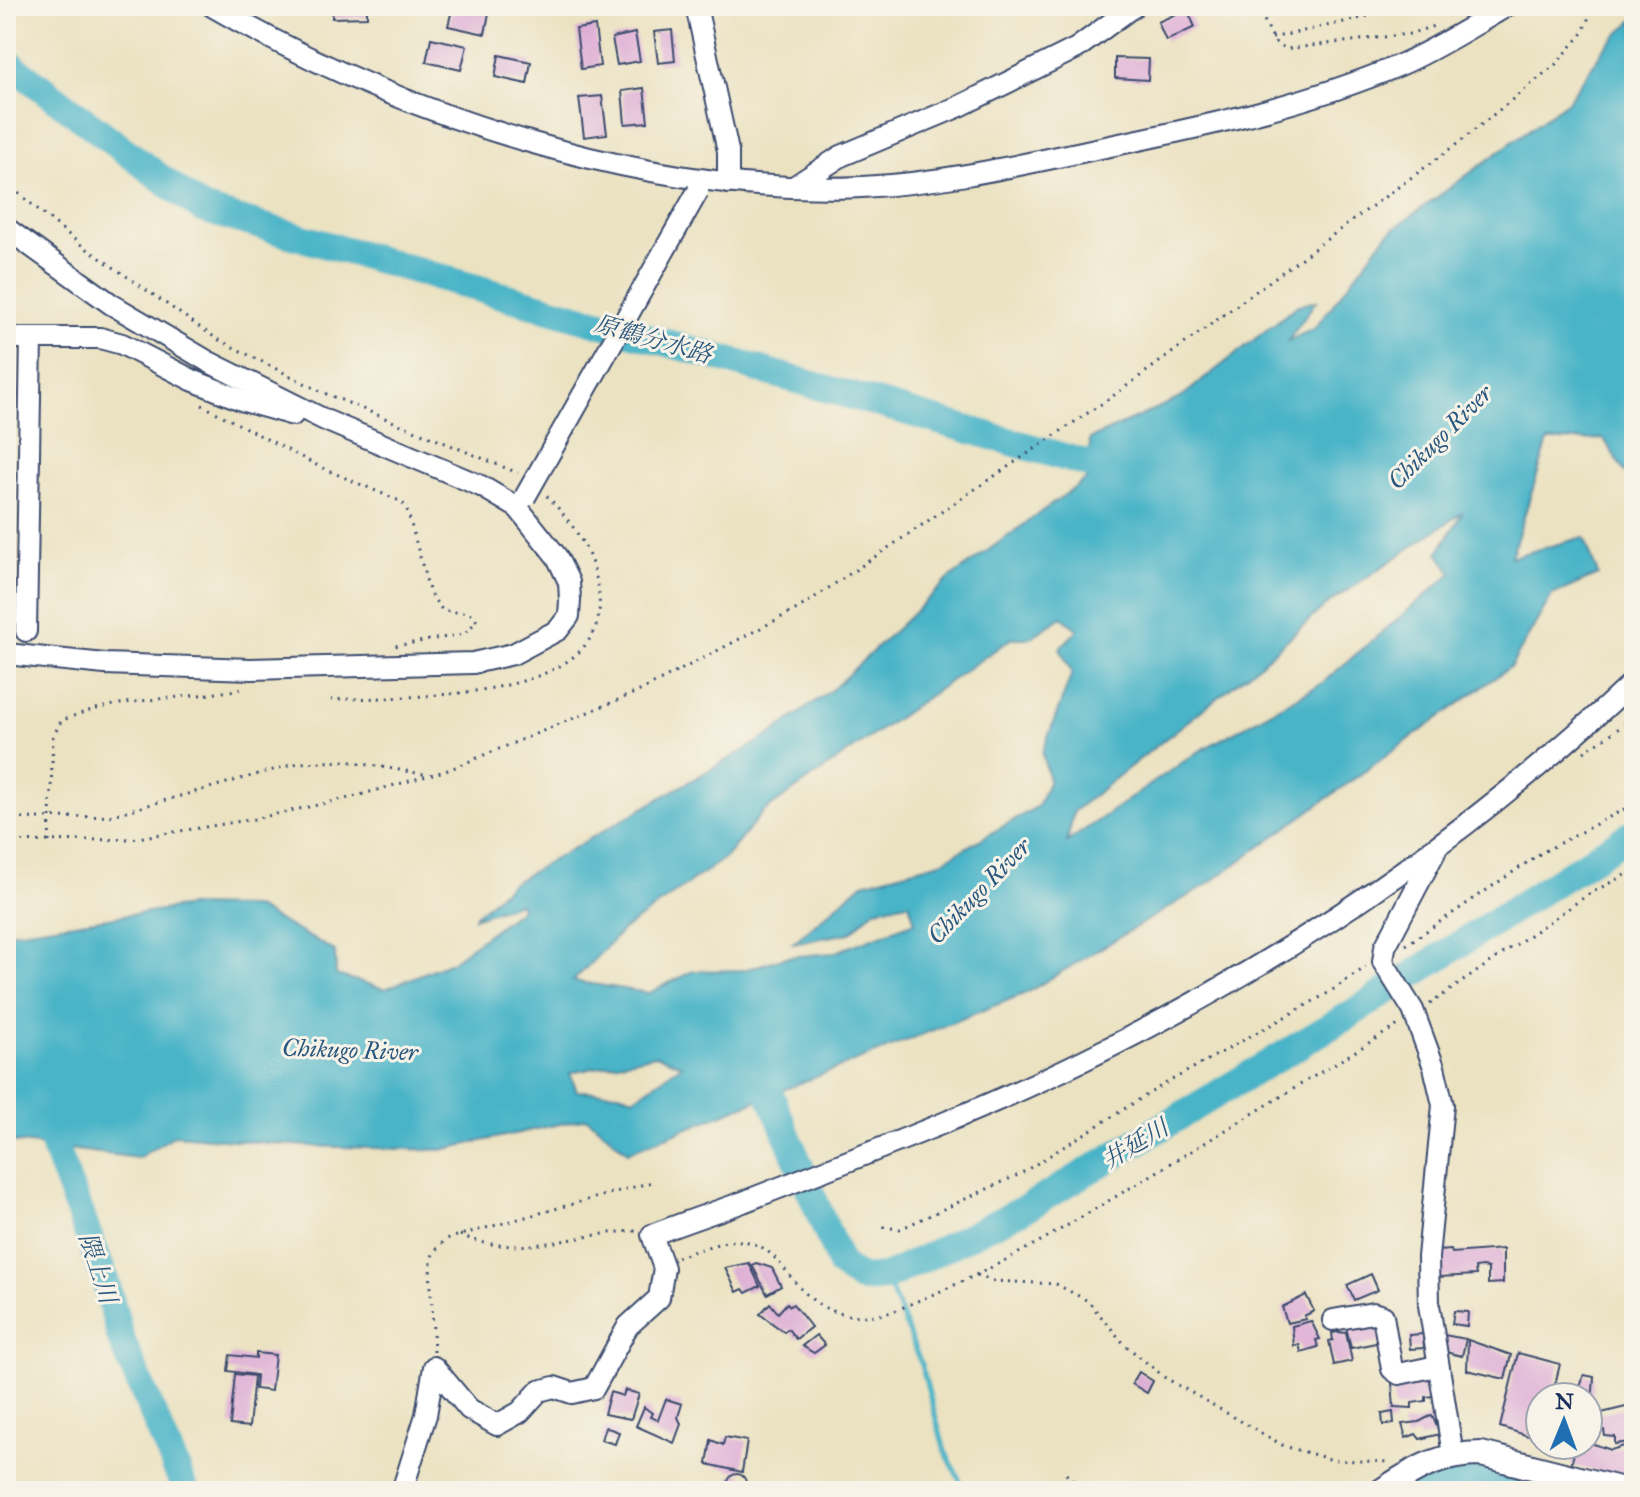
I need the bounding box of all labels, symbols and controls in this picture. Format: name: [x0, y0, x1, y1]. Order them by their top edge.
water label: 原鶴分水路: [591, 308, 717, 371]
water label: Chikugo River: [1381, 377, 1500, 496]
water label: Chikugo River: [921, 830, 1038, 950]
water label: Chikugo River: [282, 1033, 420, 1067]
water label: 井延川: [1096, 1111, 1176, 1175]
water label: 隈上川: [73, 1229, 124, 1310]
north arrow: [1524, 1381, 1604, 1461]
text: N: [1555, 1388, 1574, 1415]

